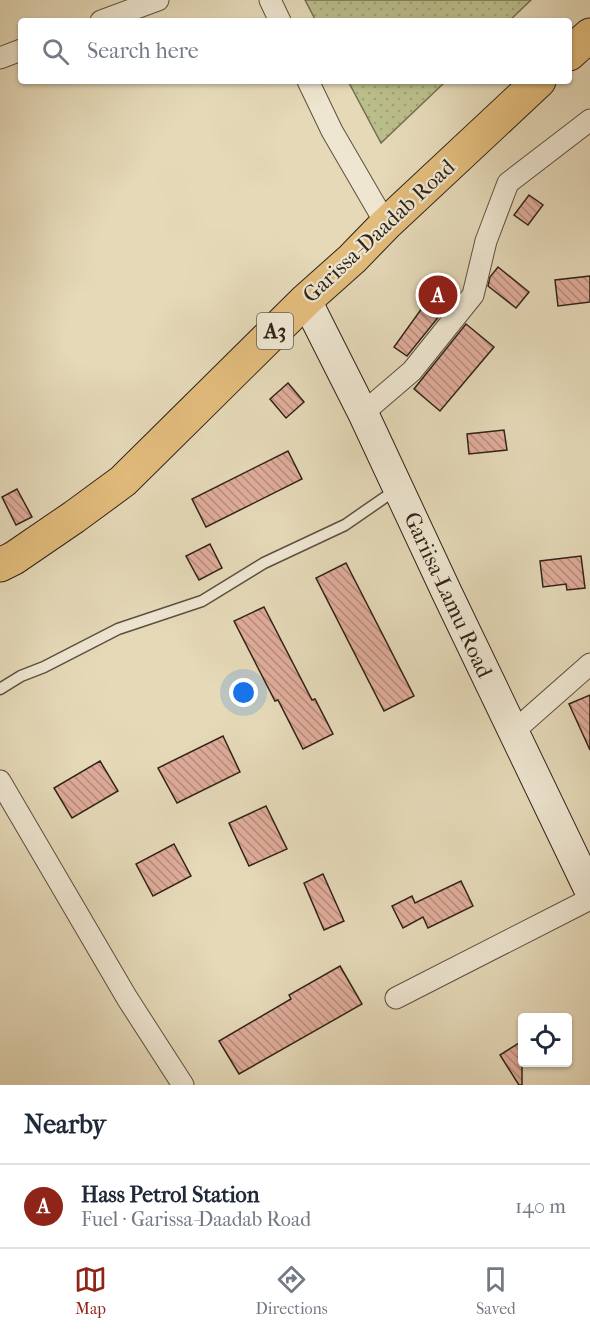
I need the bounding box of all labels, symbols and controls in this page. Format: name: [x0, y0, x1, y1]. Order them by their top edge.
search box: [18, 18, 572, 84]
icon: search: [39, 35, 72, 68]
text: Search here: [87, 38, 199, 64]
street label: Garissa-Daadab Road: [298, 153, 461, 308]
pin: A: [418, 272, 458, 318]
road number: A3: [257, 313, 293, 349]
street label: Gariisa-Lamu Road: [398, 508, 498, 683]
your location: [229, 678, 258, 707]
map controls: [518, 1013, 572, 1067]
button: locate: [518, 1013, 572, 1067]
text: Nearby: [24, 1109, 106, 1140]
text: Hass Petrol Station: [81, 1182, 259, 1208]
text: A: [37, 1195, 50, 1218]
text: 140 m: [515, 1195, 566, 1218]
text: Fuel · Garissa-Daadab Road: [81, 1208, 311, 1231]
tab: Map: [74, 1263, 107, 1318]
tab: Directions: [256, 1263, 328, 1318]
tab: Saved: [476, 1263, 516, 1318]

